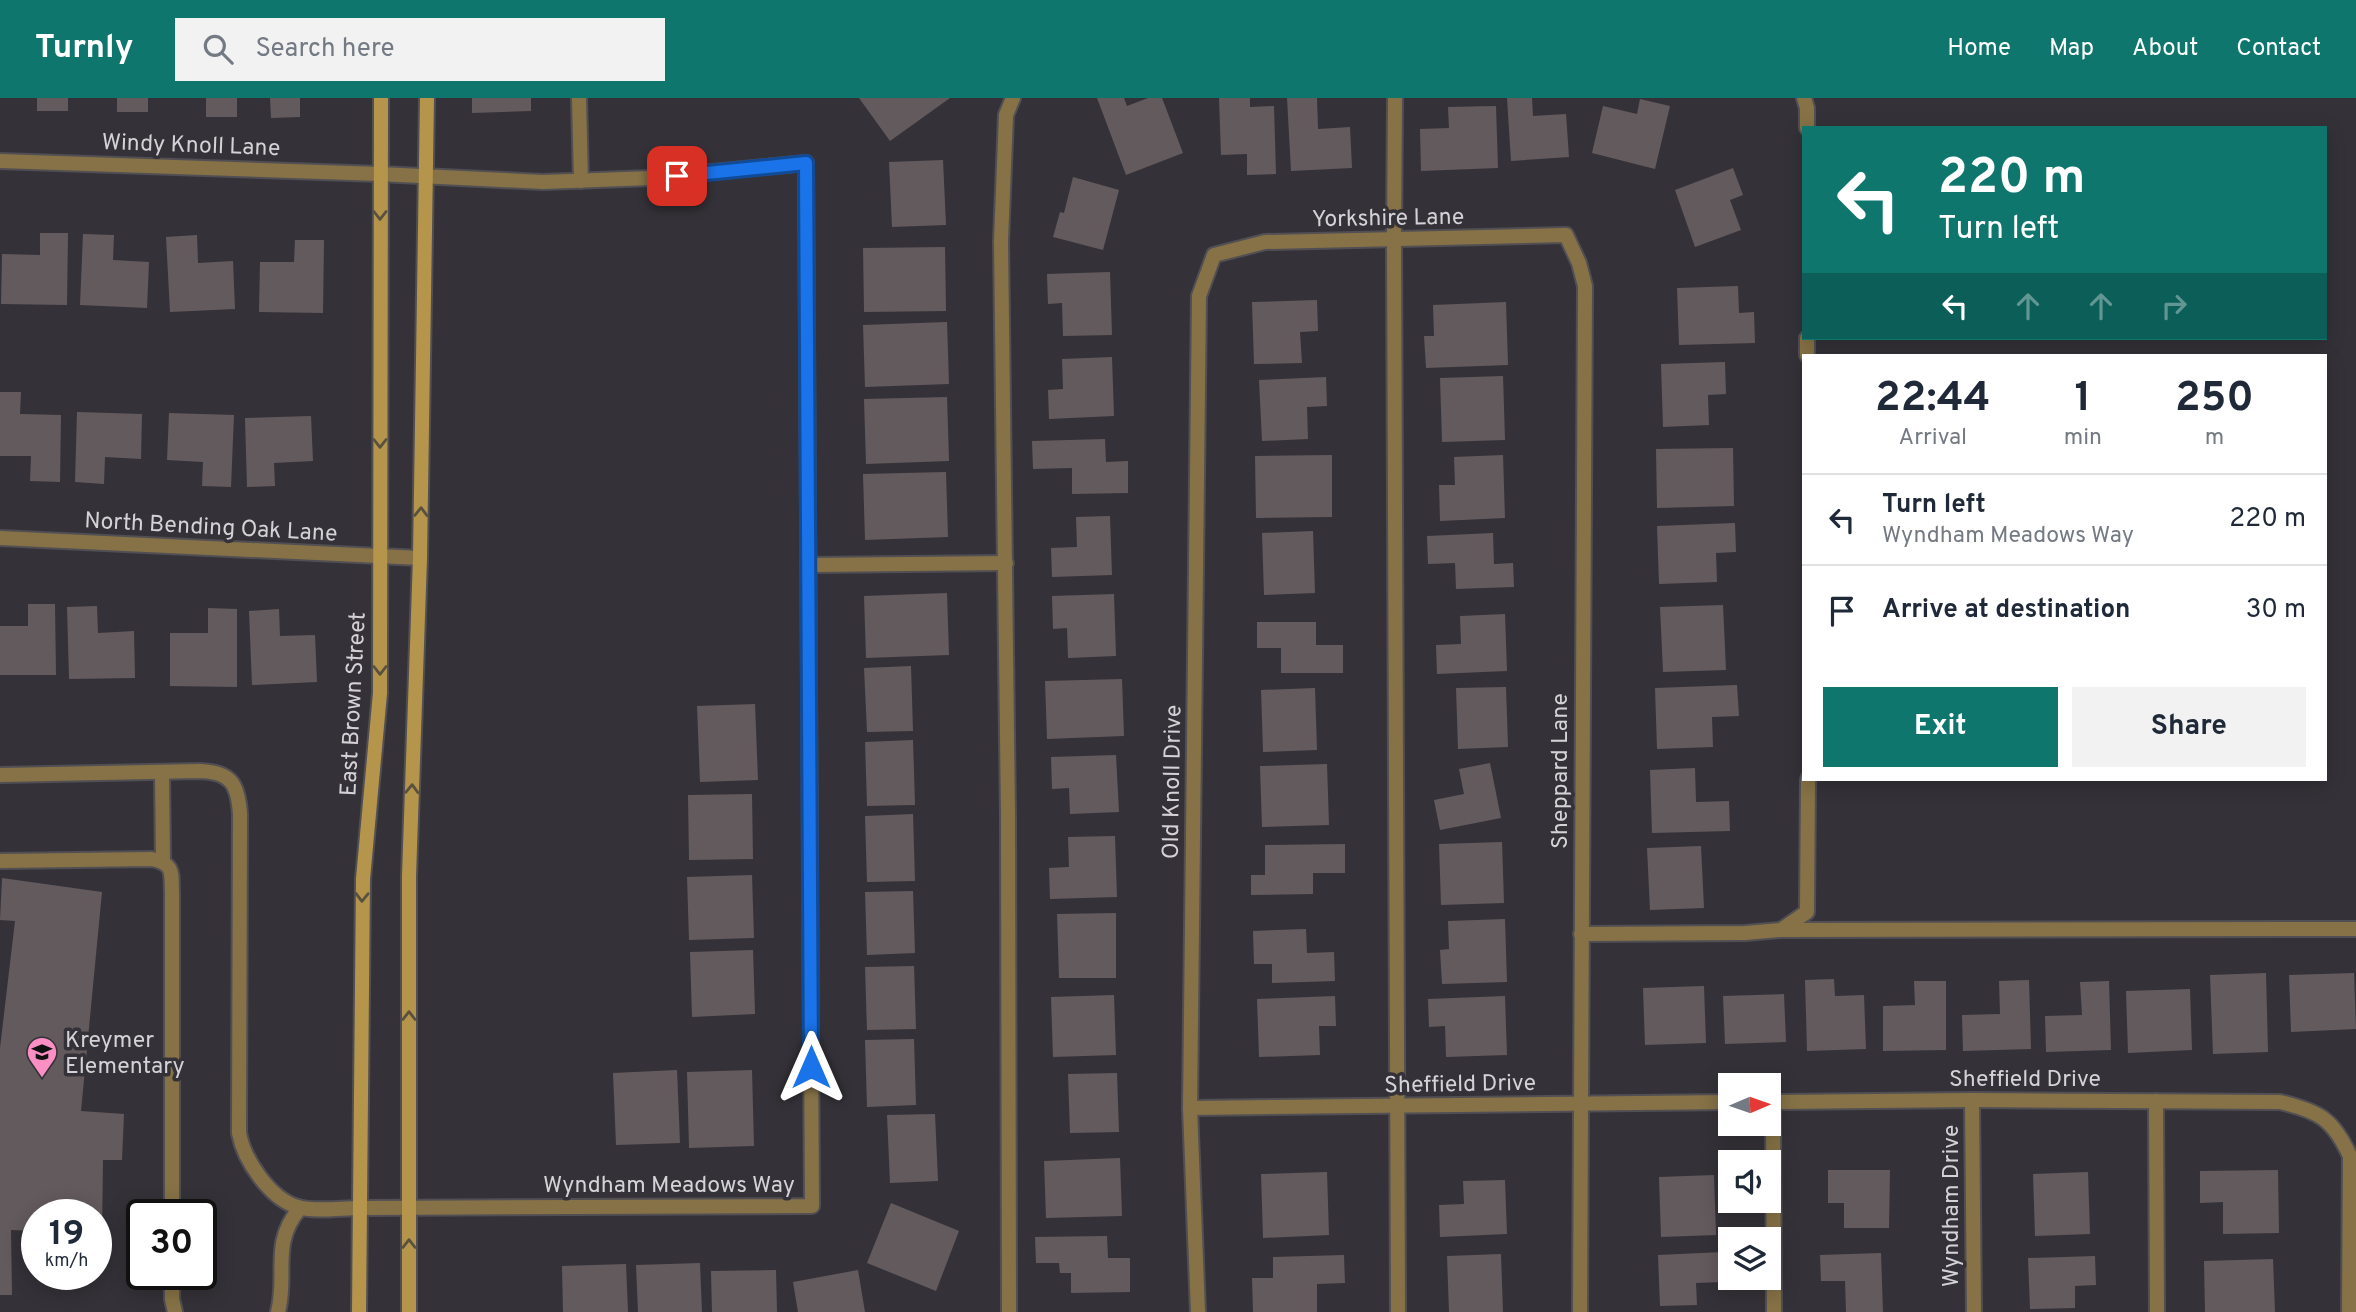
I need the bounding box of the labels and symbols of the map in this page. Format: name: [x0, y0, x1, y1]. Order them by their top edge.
street label: Windy Knoll Lane: [101, 129, 281, 164]
pin: [647, 146, 707, 206]
street label: Yorkshire Lane: [1312, 204, 1465, 235]
one-way arrow: [372, 210, 388, 221]
one-way arrow: [372, 438, 388, 448]
street label: North Bending Oak Lane: [84, 507, 338, 550]
one-way arrow: [413, 507, 429, 517]
street label: East Brown Street: [335, 611, 374, 797]
one-way arrow: [372, 665, 388, 676]
street label: Sheppard Lane: [1547, 693, 1576, 849]
street label: Old Knoll Drive: [1158, 705, 1189, 859]
one-way arrow: [405, 783, 420, 794]
one-way arrow: [355, 892, 370, 903]
one-way arrow: [401, 1011, 417, 1021]
place label: Kreymer Elementary: [65, 1027, 185, 1082]
position arrow: [774, 1030, 848, 1104]
school or university icon: Kreymer Elementary: [25, 1035, 59, 1079]
street label: Sheffield Drive: [1949, 1066, 2101, 1095]
street label: Sheffield Drive: [1384, 1070, 1536, 1101]
north arrow: [1718, 1073, 1782, 1136]
street label: Wyndham Drive: [1938, 1125, 1967, 1287]
street label: Wyndham Meadows Way: [543, 1172, 795, 1201]
speed limit sign: 30: [126, 1199, 217, 1290]
one-way arrow: [401, 1238, 417, 1249]

